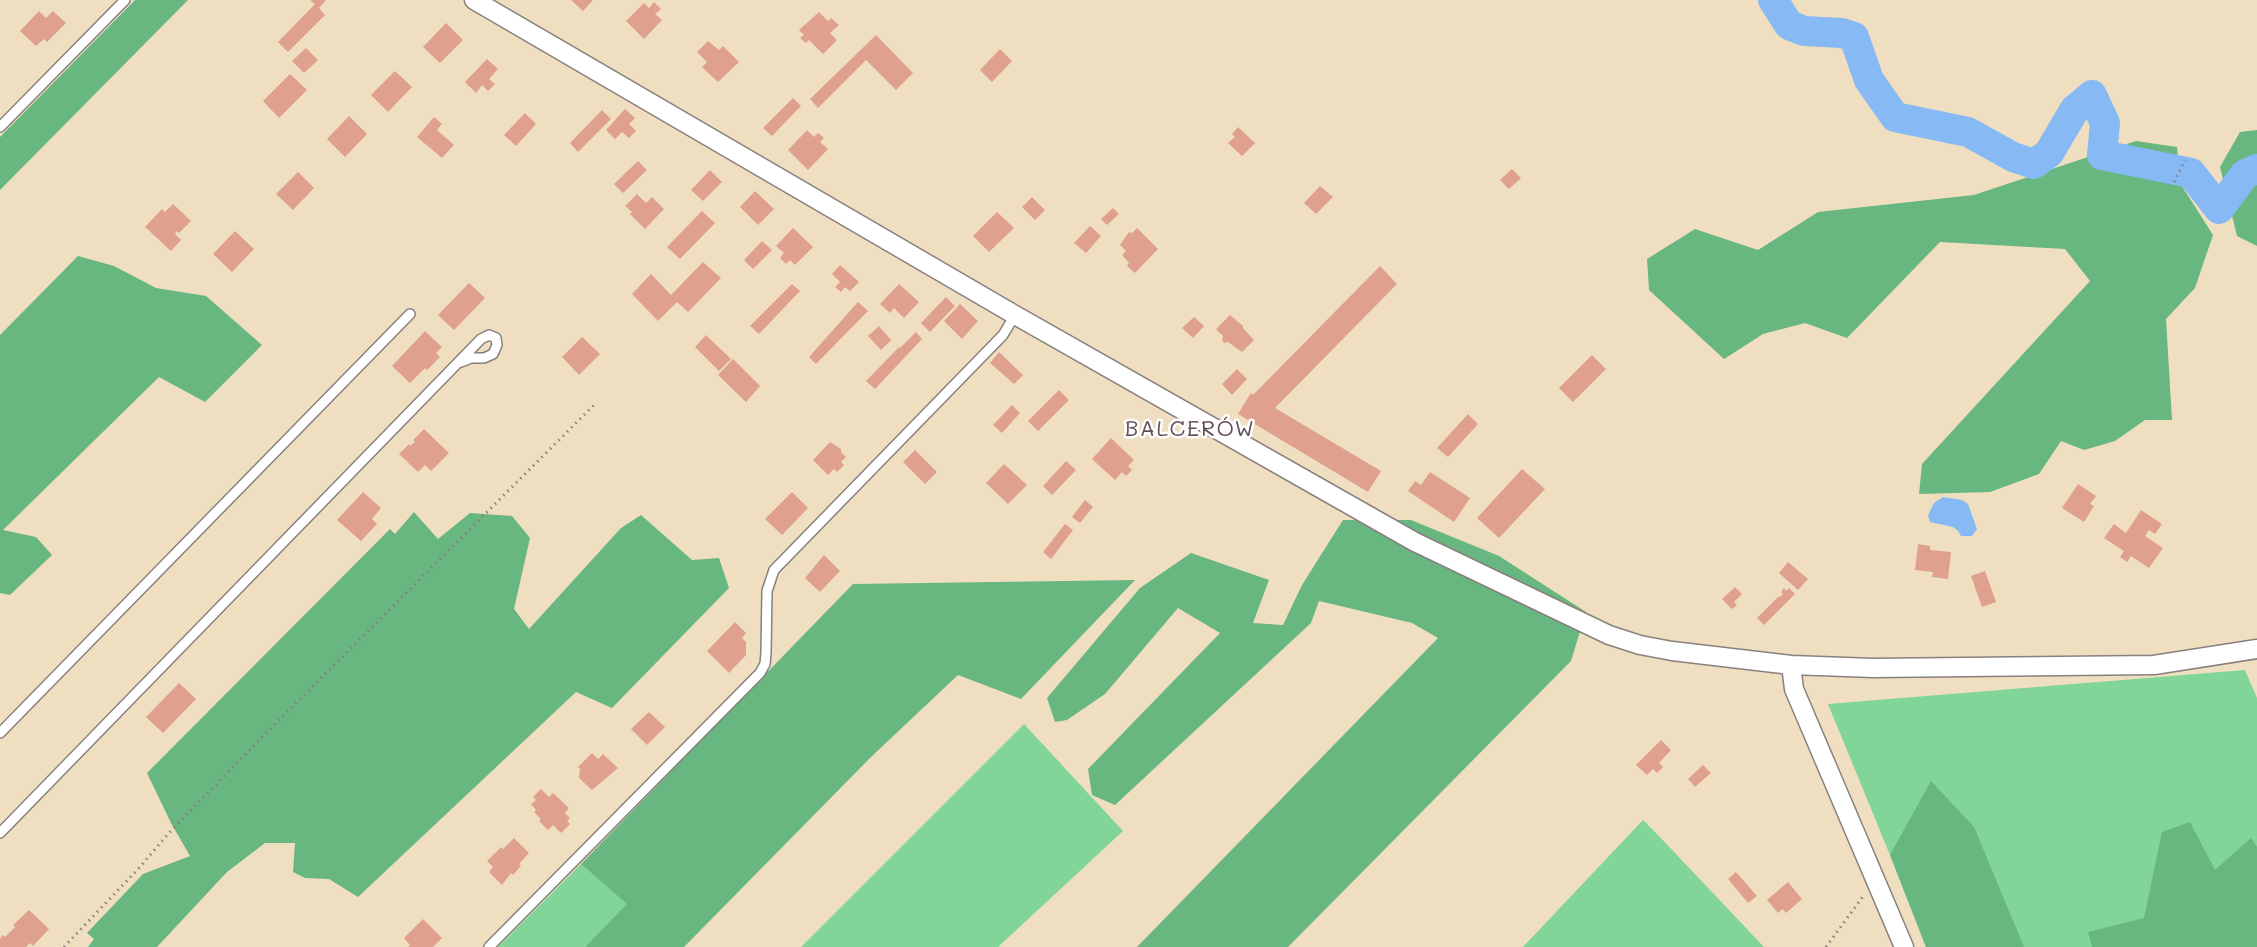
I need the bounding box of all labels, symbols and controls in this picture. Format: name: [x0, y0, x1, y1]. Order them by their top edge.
district label: BALCERÓW: [1125, 416, 1255, 442]

